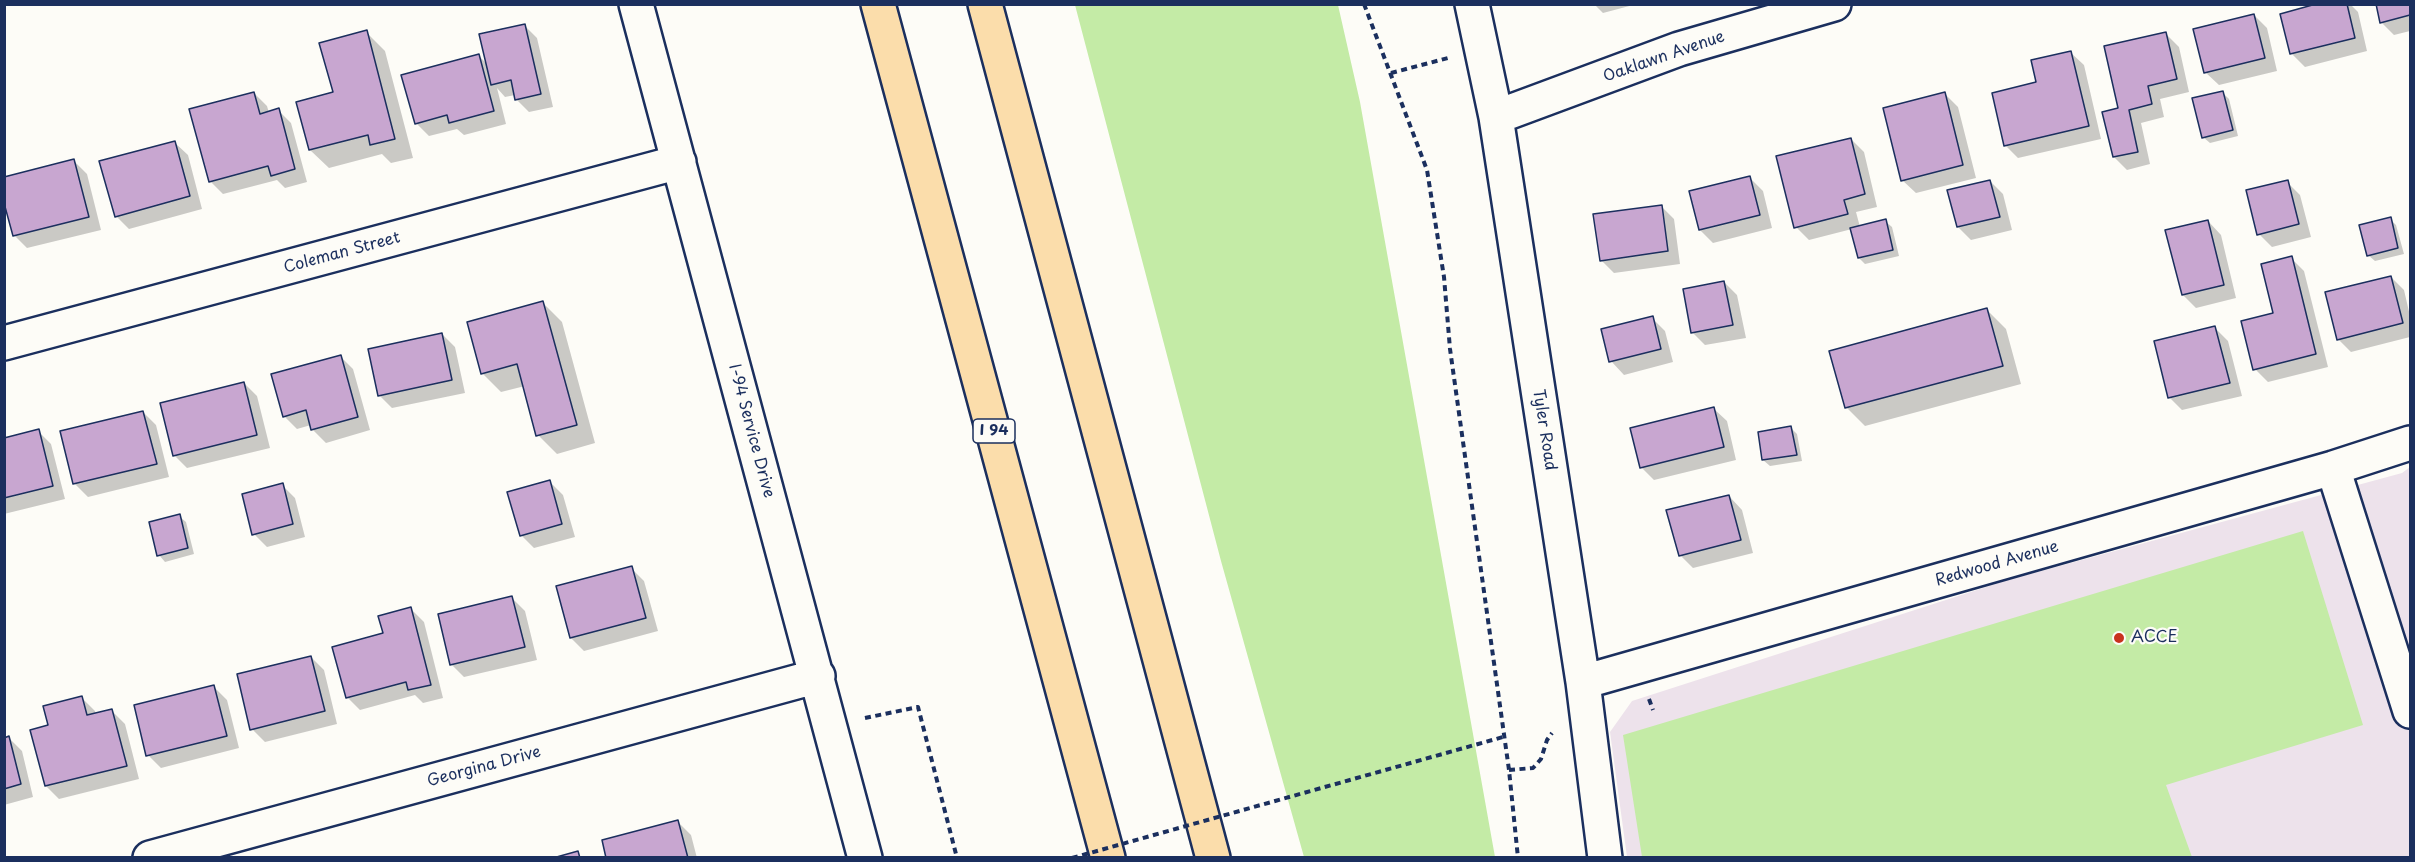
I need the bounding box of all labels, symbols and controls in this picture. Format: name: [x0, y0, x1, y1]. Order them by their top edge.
street label: Oaklawn Avenue: [1601, 27, 1727, 87]
street label: Coleman Street: [282, 228, 402, 278]
street label: I-94 Service Drive: [724, 362, 778, 500]
street label: Tyler Road: [1528, 388, 1560, 472]
road number: I 94: [973, 419, 1015, 443]
street label: Redwood Avenue: [1933, 537, 2061, 591]
place label: ACCE: [2131, 628, 2178, 648]
marker: ACCE: [2112, 631, 2126, 645]
street label: Georgina Drive: [425, 743, 543, 791]

